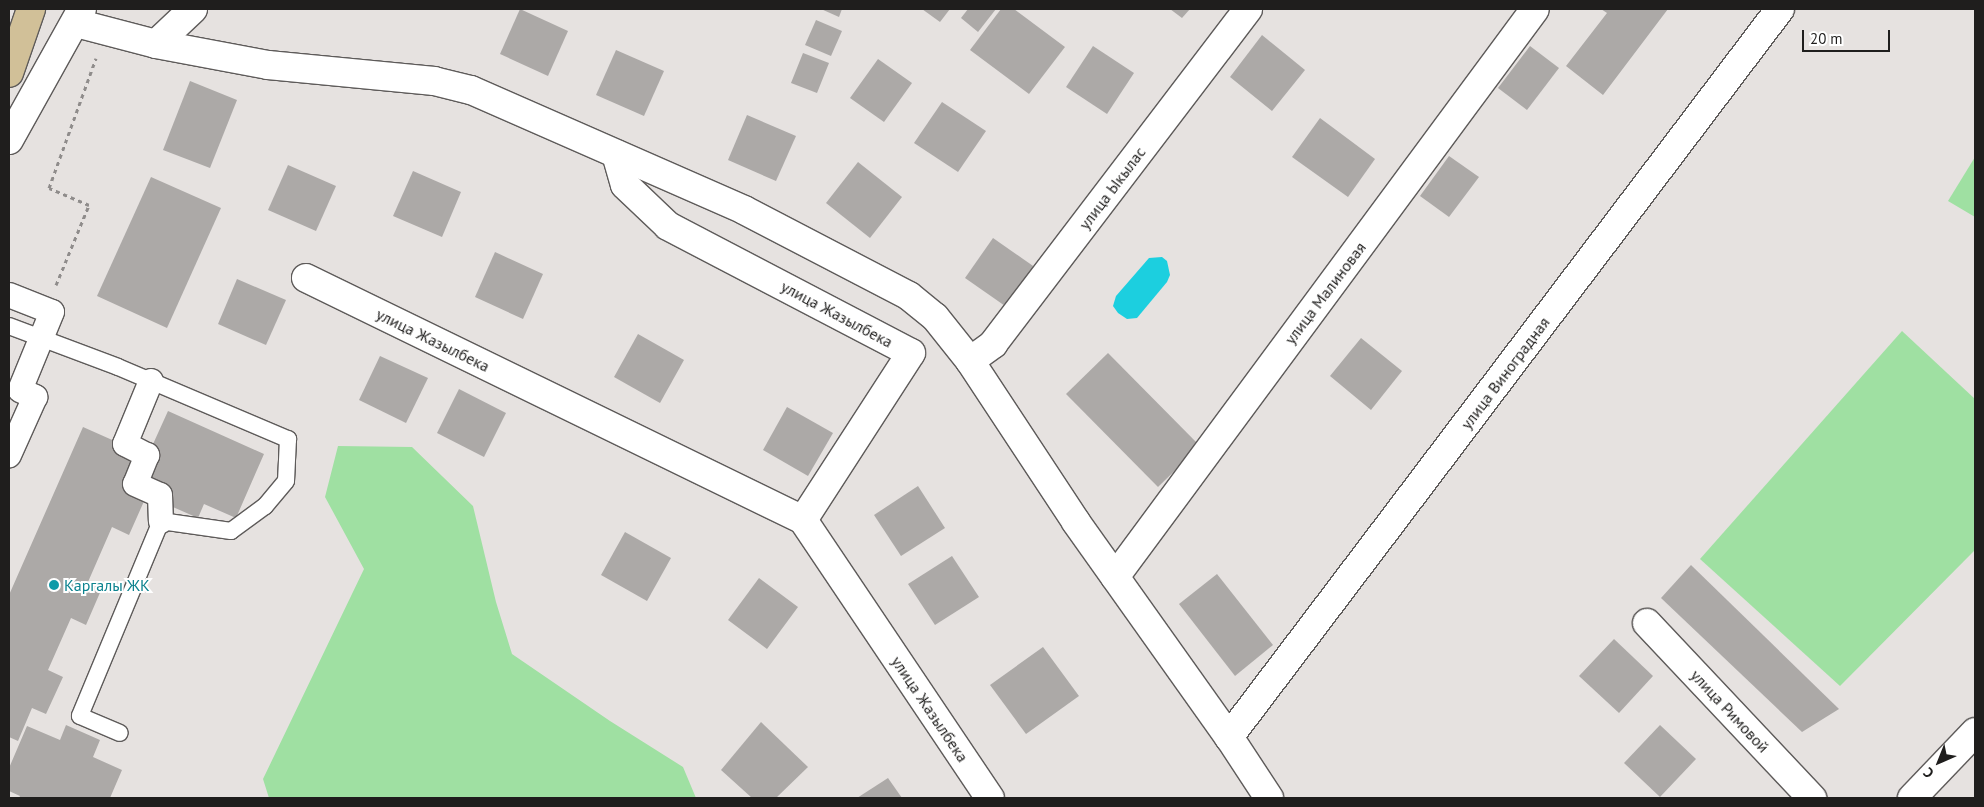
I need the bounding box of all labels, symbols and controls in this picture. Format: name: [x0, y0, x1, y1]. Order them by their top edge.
scale bar: [1804, 20, 1892, 52]
text: 20 m: [1810, 29, 1843, 48]
street label: улица Ыкылас: [1075, 143, 1149, 233]
street label: улица Малиновая: [1280, 238, 1370, 348]
street label: улица Жазылбека: [778, 276, 896, 352]
street label: улица Жазылбека: [373, 304, 493, 376]
street label: улица Виноградная: [1457, 313, 1553, 433]
place label: Каргалы ЖК: [64, 575, 150, 595]
marker: Каргалы ЖК: [48, 579, 60, 591]
street label: улица Жазылбека: [887, 652, 973, 766]
street label: улица Римовой: [1687, 666, 1773, 756]
north arrow: [1914, 737, 1964, 787]
text: С: [1920, 764, 1938, 782]

